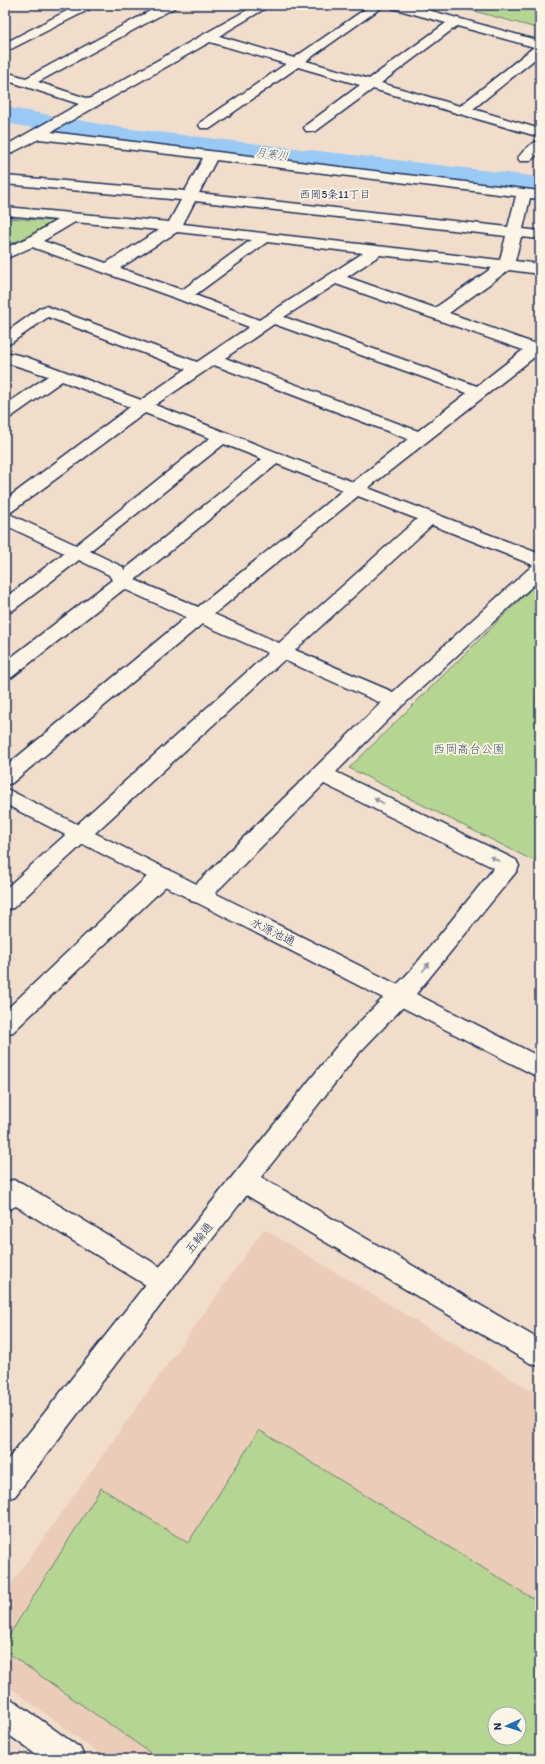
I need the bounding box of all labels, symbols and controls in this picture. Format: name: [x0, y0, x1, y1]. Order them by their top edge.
water label: 月寒川: [255, 146, 289, 162]
district label: 西岡5条11丁目: [300, 188, 370, 201]
park label: 西岡高台公園: [433, 742, 505, 756]
one-way arrow: [373, 798, 385, 804]
one-way arrow: [490, 856, 501, 863]
street label: 水源池通: [248, 915, 298, 949]
one-way arrow: [421, 962, 430, 973]
street label: 五輪通: [182, 1220, 216, 1256]
north arrow: [487, 1706, 527, 1746]
text: N: [491, 1722, 504, 1731]

